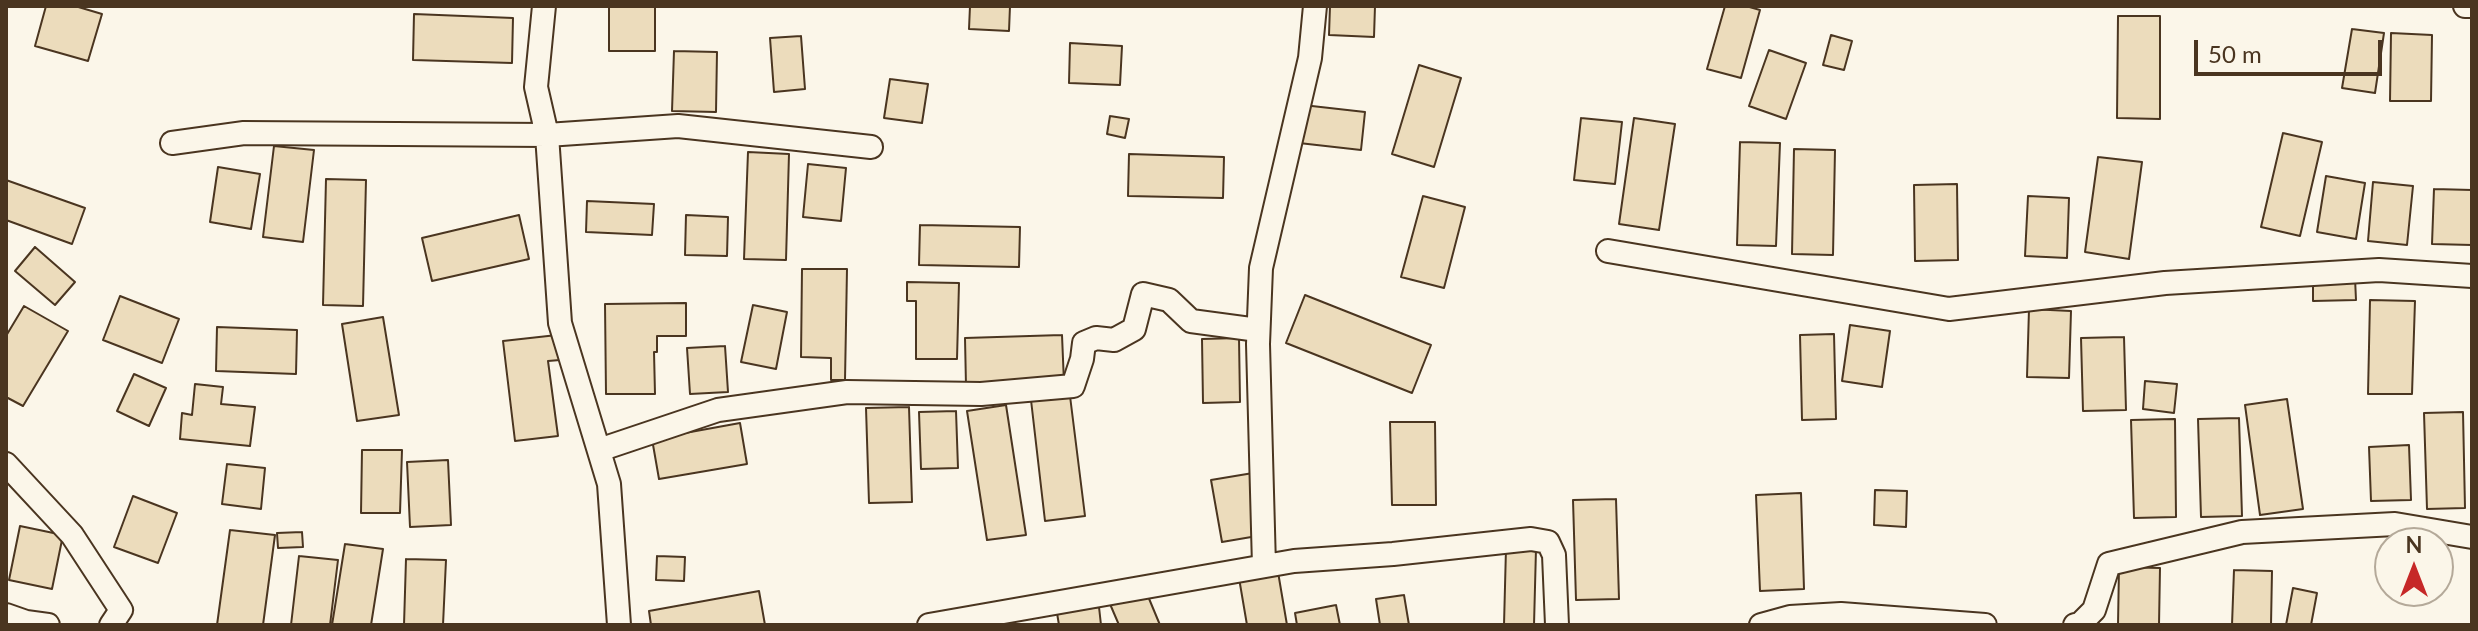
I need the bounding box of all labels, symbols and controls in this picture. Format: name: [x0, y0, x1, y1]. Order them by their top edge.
scale bar: [2198, 24, 2386, 74]
text: 50 m: [2208, 39, 2262, 68]
north arrow: [2374, 527, 2454, 607]
text: N: [2406, 531, 2422, 558]

